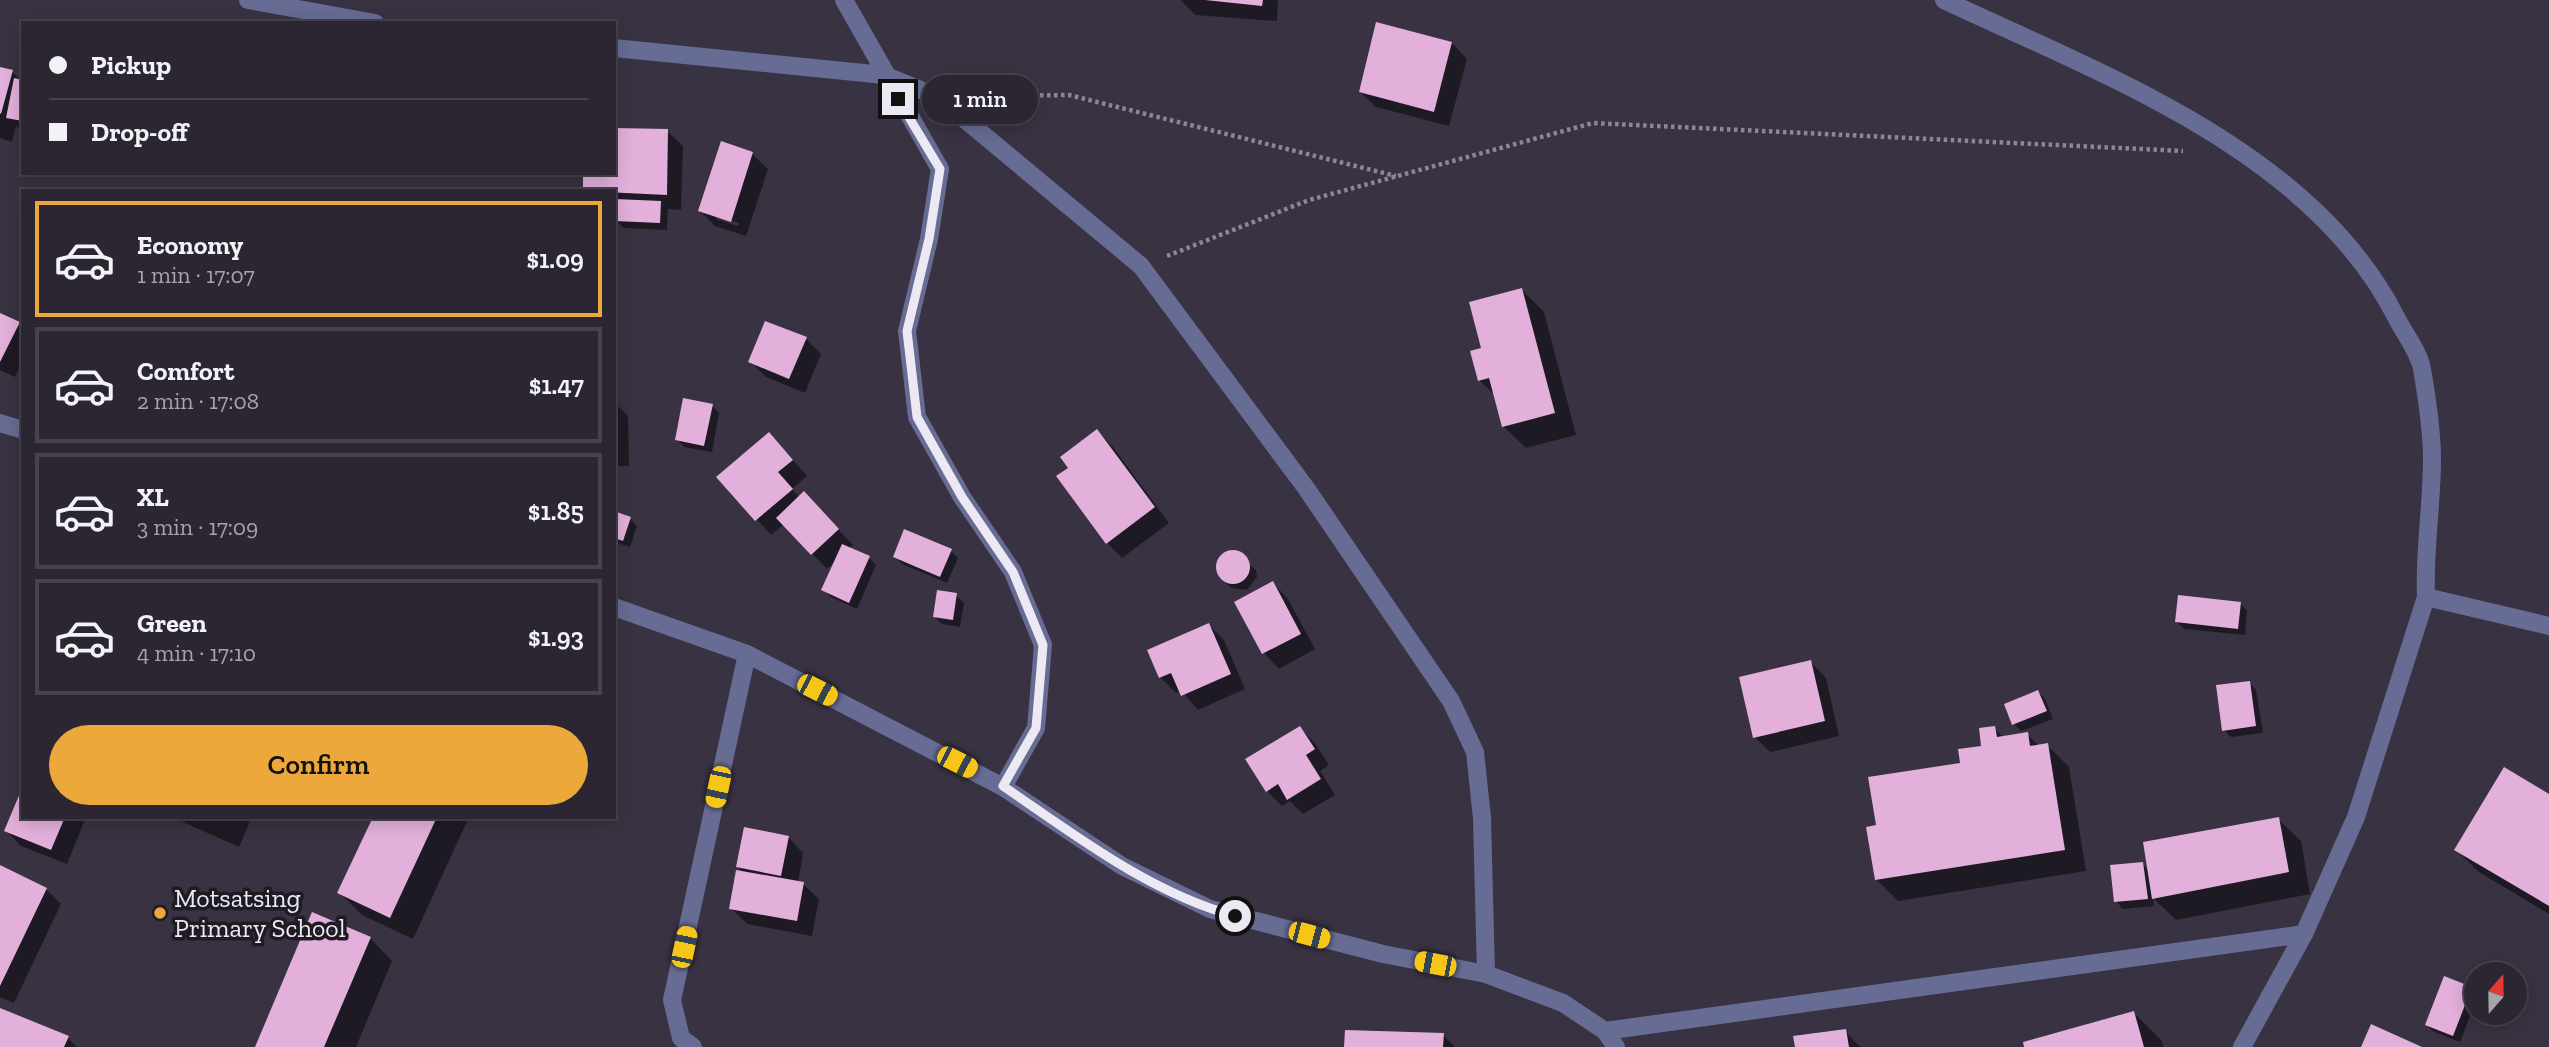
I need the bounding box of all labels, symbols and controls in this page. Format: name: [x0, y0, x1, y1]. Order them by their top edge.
text: Pickup: [91, 49, 171, 81]
callout: 1 min: [922, 74, 1038, 124]
route end: [882, 83, 914, 115]
text: 1 min: [953, 85, 1007, 113]
text: Drop-off: [91, 116, 188, 148]
icon: car: [53, 228, 116, 291]
text: Economy: [137, 229, 243, 261]
text: $1.09: [526, 243, 584, 275]
text: 1 min · 17:07: [137, 261, 255, 289]
icon: car: [53, 354, 116, 417]
text: Comfort: [137, 355, 234, 387]
text: $1.47: [529, 369, 584, 401]
text: 2 min · 17:08: [137, 387, 259, 415]
icon: car: [53, 480, 116, 543]
text: XL: [137, 481, 169, 513]
text: $1.85: [528, 495, 584, 527]
text: 3 min · 17:09: [137, 513, 258, 541]
icon: car: [53, 606, 116, 669]
text: Green: [137, 607, 207, 639]
text: $1.93: [528, 621, 584, 653]
text: 4 min · 17:10: [137, 639, 256, 667]
car: [794, 671, 841, 709]
button: Confirm: [49, 725, 588, 805]
car: [934, 743, 981, 781]
car: [704, 764, 733, 810]
place label: Motsatsing Primary School: [174, 882, 346, 944]
route start: [1219, 900, 1251, 932]
marker: Motsatsing Primary School: [152, 905, 168, 921]
car: [1286, 919, 1333, 951]
car: [670, 924, 699, 970]
car: [1413, 950, 1458, 978]
north arrow: [2464, 962, 2527, 1026]
map controls: [2464, 962, 2527, 1025]

